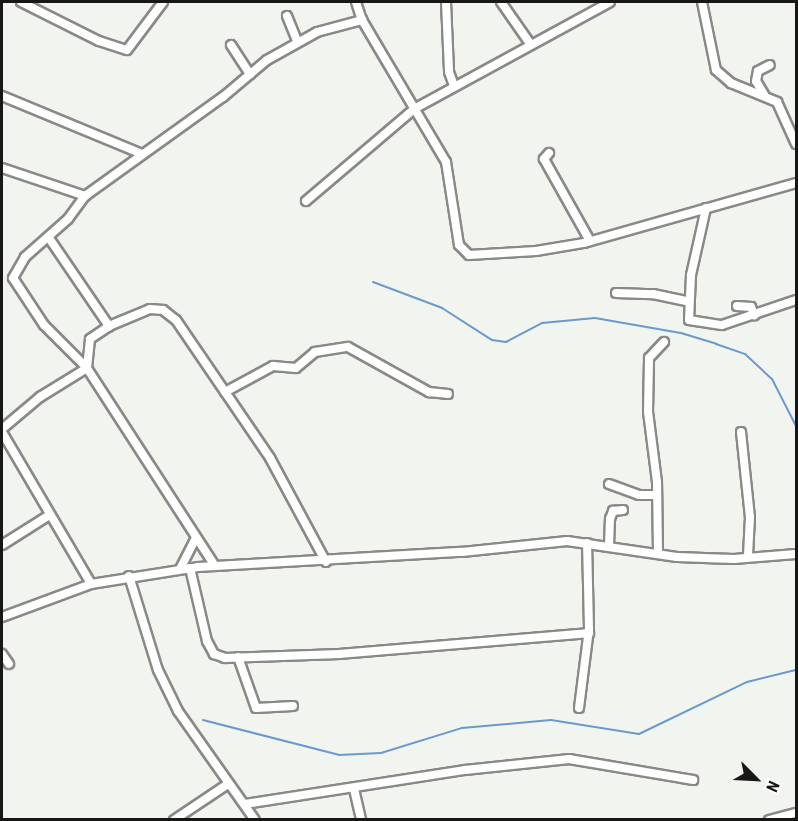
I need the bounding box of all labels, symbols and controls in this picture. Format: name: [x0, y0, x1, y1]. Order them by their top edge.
north arrow: [726, 749, 786, 809]
text: N: [762, 778, 784, 795]

